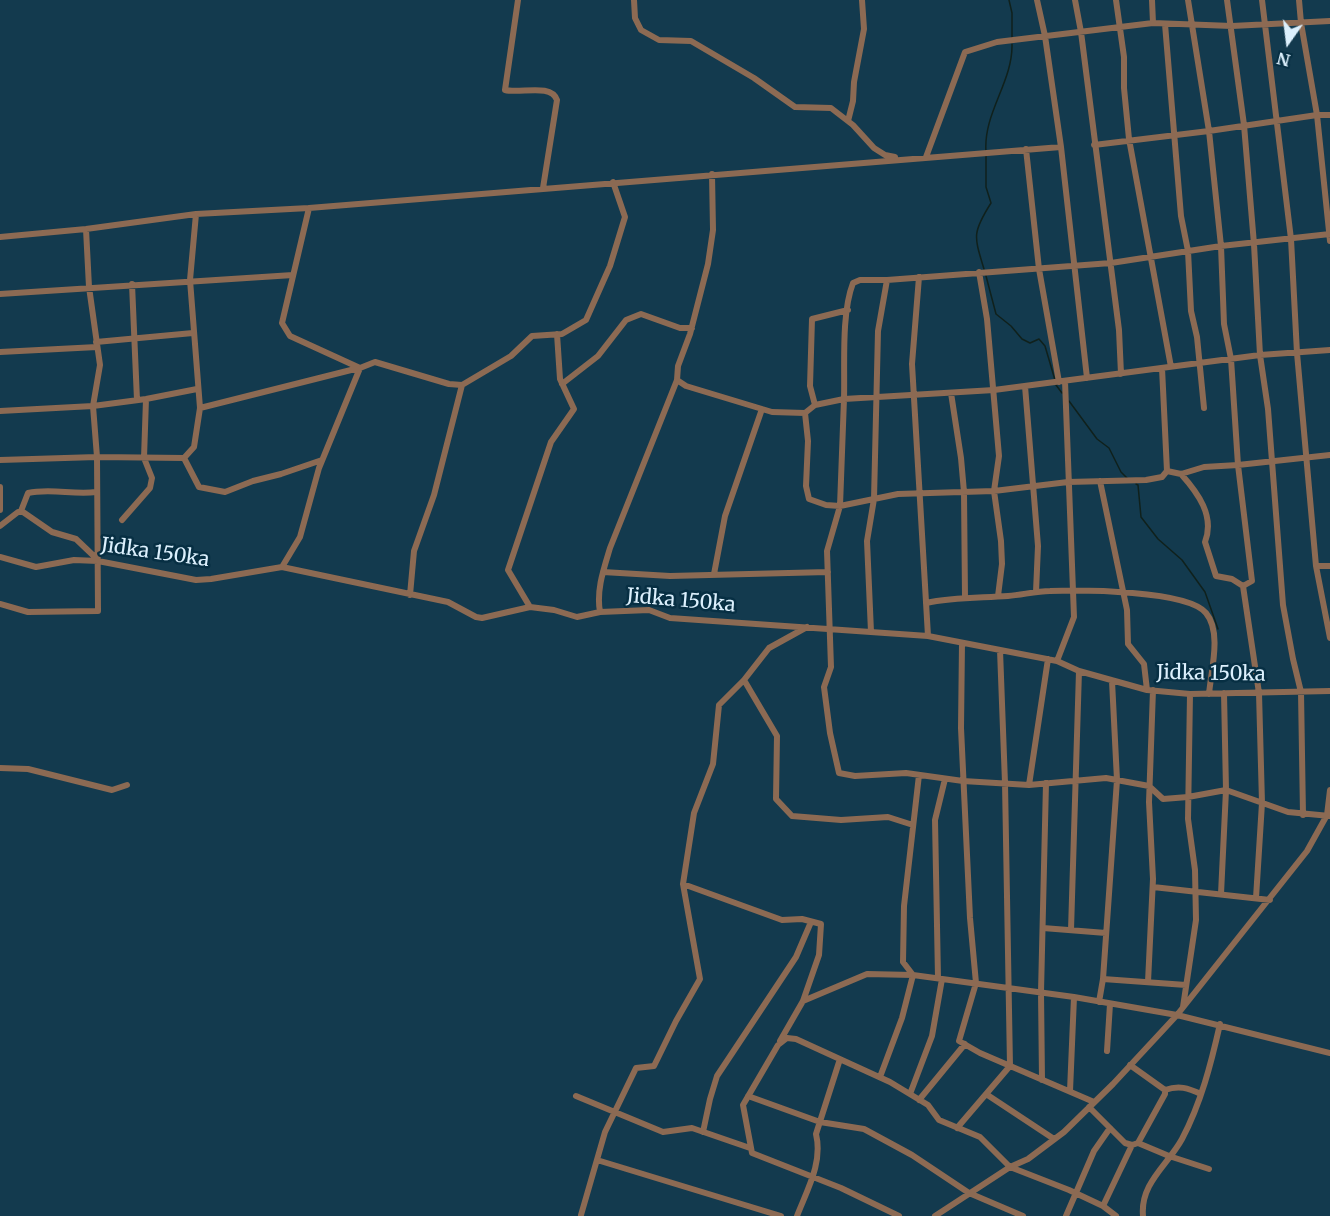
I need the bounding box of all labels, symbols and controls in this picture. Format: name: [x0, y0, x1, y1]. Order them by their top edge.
north arrow: [1258, 12, 1318, 72]
text: N: [1275, 48, 1292, 71]
street label: Jidka 150ka: [99, 534, 211, 572]
street label: Jidka 150ka: [626, 584, 736, 618]
street label: Jidka 150ka: [1156, 661, 1266, 687]

